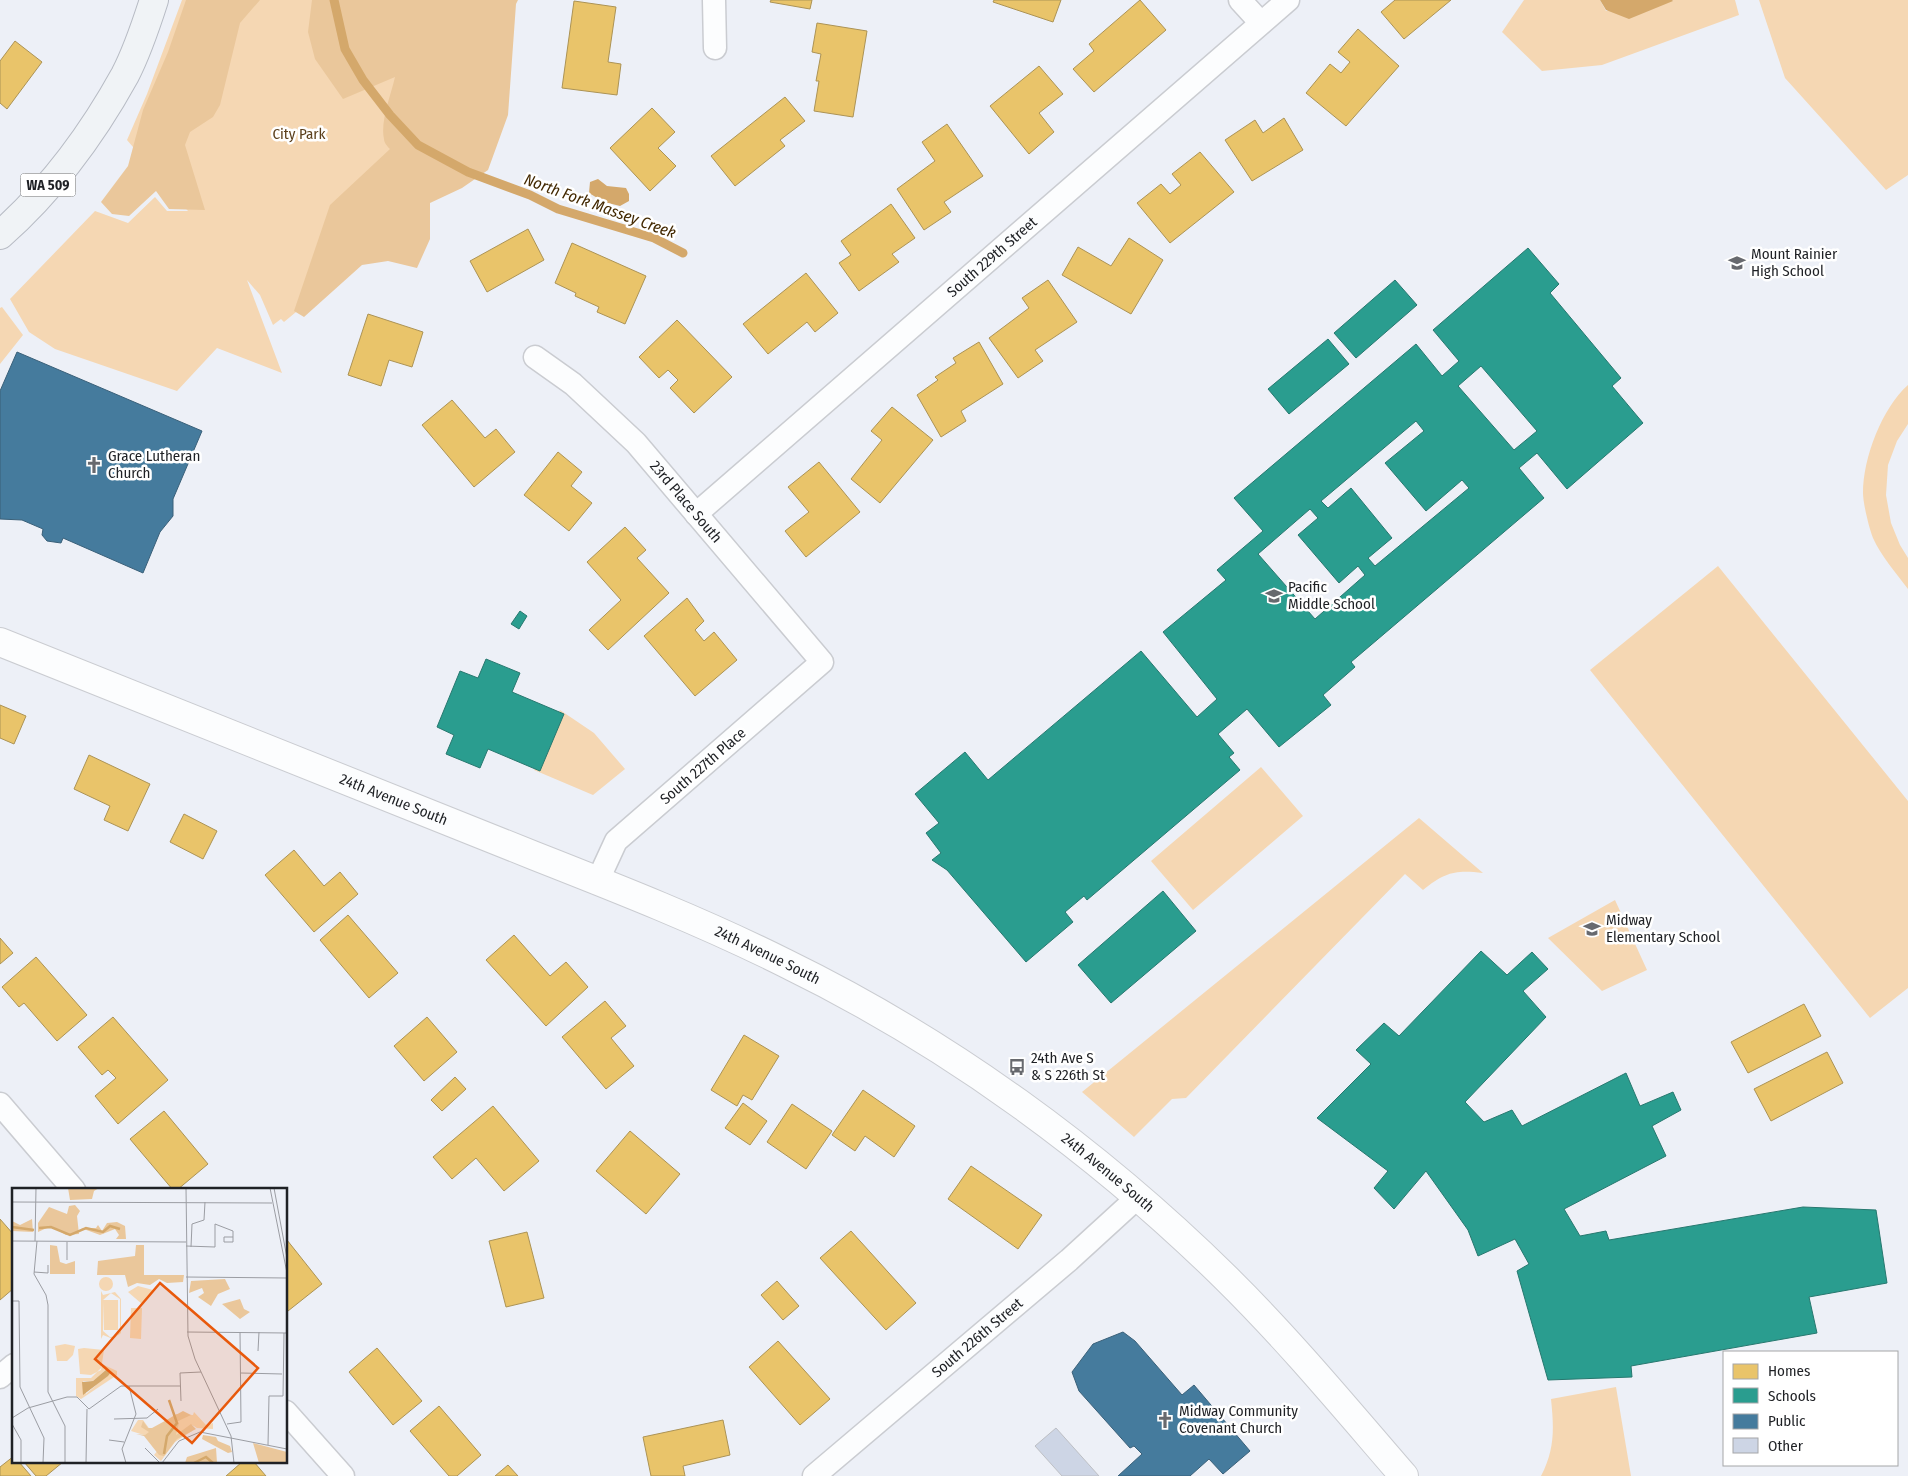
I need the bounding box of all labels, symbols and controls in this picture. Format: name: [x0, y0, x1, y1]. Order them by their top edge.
park label: City Park: [272, 125, 326, 143]
water label: North Fork Massey Creek: [522, 170, 679, 242]
road number: WA 509: [20, 174, 76, 196]
street label: South 229th Street: [943, 213, 1041, 301]
place label: Mount Rainier High School: [1751, 245, 1838, 280]
school or university icon: Mount Rainier High School: [1727, 253, 1747, 273]
place label: Grace Lutheran Church: [108, 447, 200, 482]
church icon: Grace Lutheran Church: [84, 455, 104, 475]
street label: 23rd Place South: [646, 457, 726, 546]
place label: Pacific Middle School: [1288, 578, 1375, 613]
school or university icon: Pacific Middle School: [1264, 586, 1284, 606]
street label: South 227th Place: [657, 724, 749, 808]
street label: 24th Avenue South: [337, 770, 450, 829]
place label: Midway Elementary School: [1606, 911, 1720, 946]
school or university icon: Midway Elementary School: [1582, 919, 1602, 939]
street label: 24th Avenue South: [712, 922, 823, 988]
place label: 24th Ave S & S 226th St: [1031, 1049, 1105, 1084]
bus stop icon: 24th Ave S & S 226th St: [1007, 1057, 1027, 1077]
street label: 24th Avenue South: [1058, 1129, 1158, 1216]
inset map: [12, 1188, 288, 1464]
street label: South 226th Street: [928, 1294, 1026, 1381]
legend: [1723, 1351, 1898, 1466]
text: Homes: [1768, 1362, 1810, 1380]
text: Schools: [1768, 1387, 1816, 1405]
place label: Midway Community Covenant Church: [1179, 1402, 1298, 1437]
church icon: Midway Community Covenant Church: [1155, 1410, 1175, 1430]
text: Public: [1768, 1412, 1806, 1430]
text: Other: [1768, 1437, 1804, 1455]

